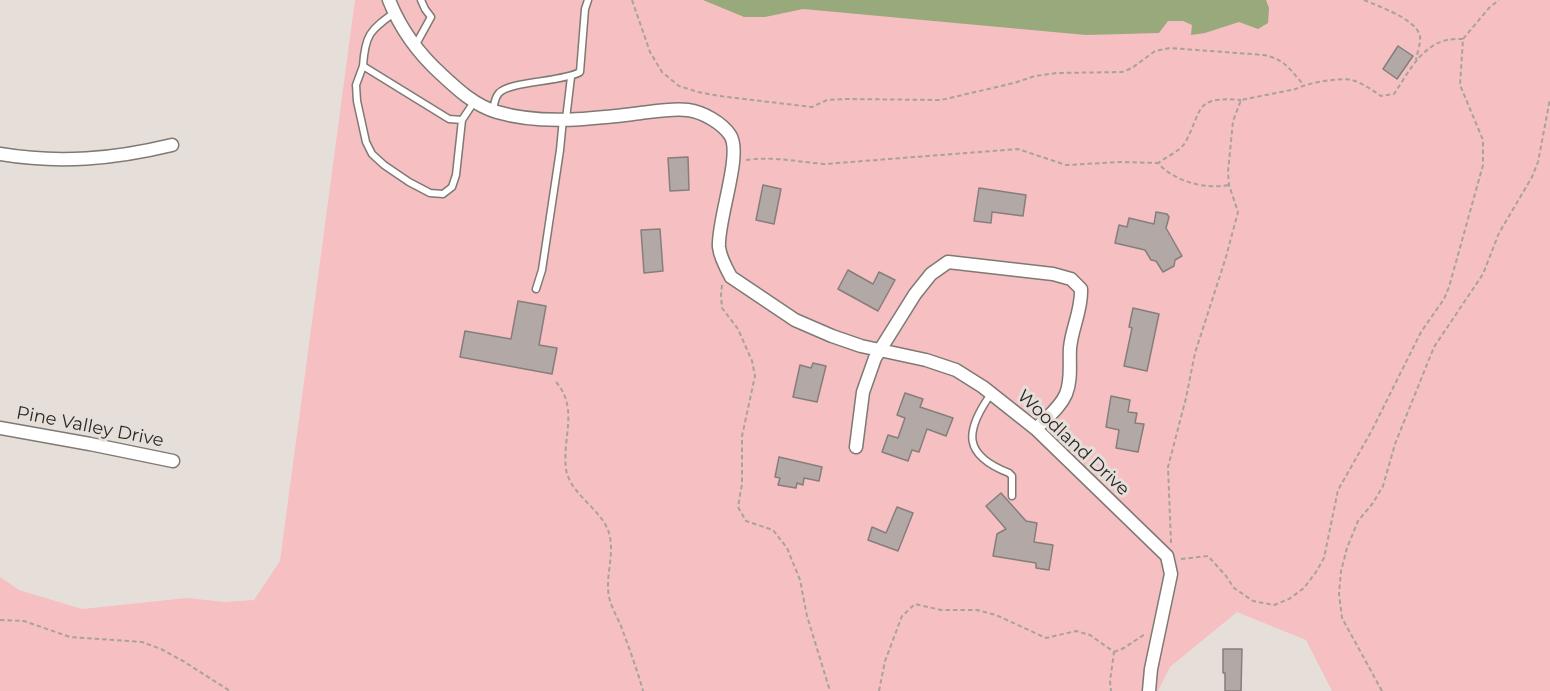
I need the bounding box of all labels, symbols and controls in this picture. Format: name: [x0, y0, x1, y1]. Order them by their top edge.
street label: Woodland Drive: [1012, 385, 1134, 501]
street label: Pine Valley Drive: [14, 402, 166, 452]

